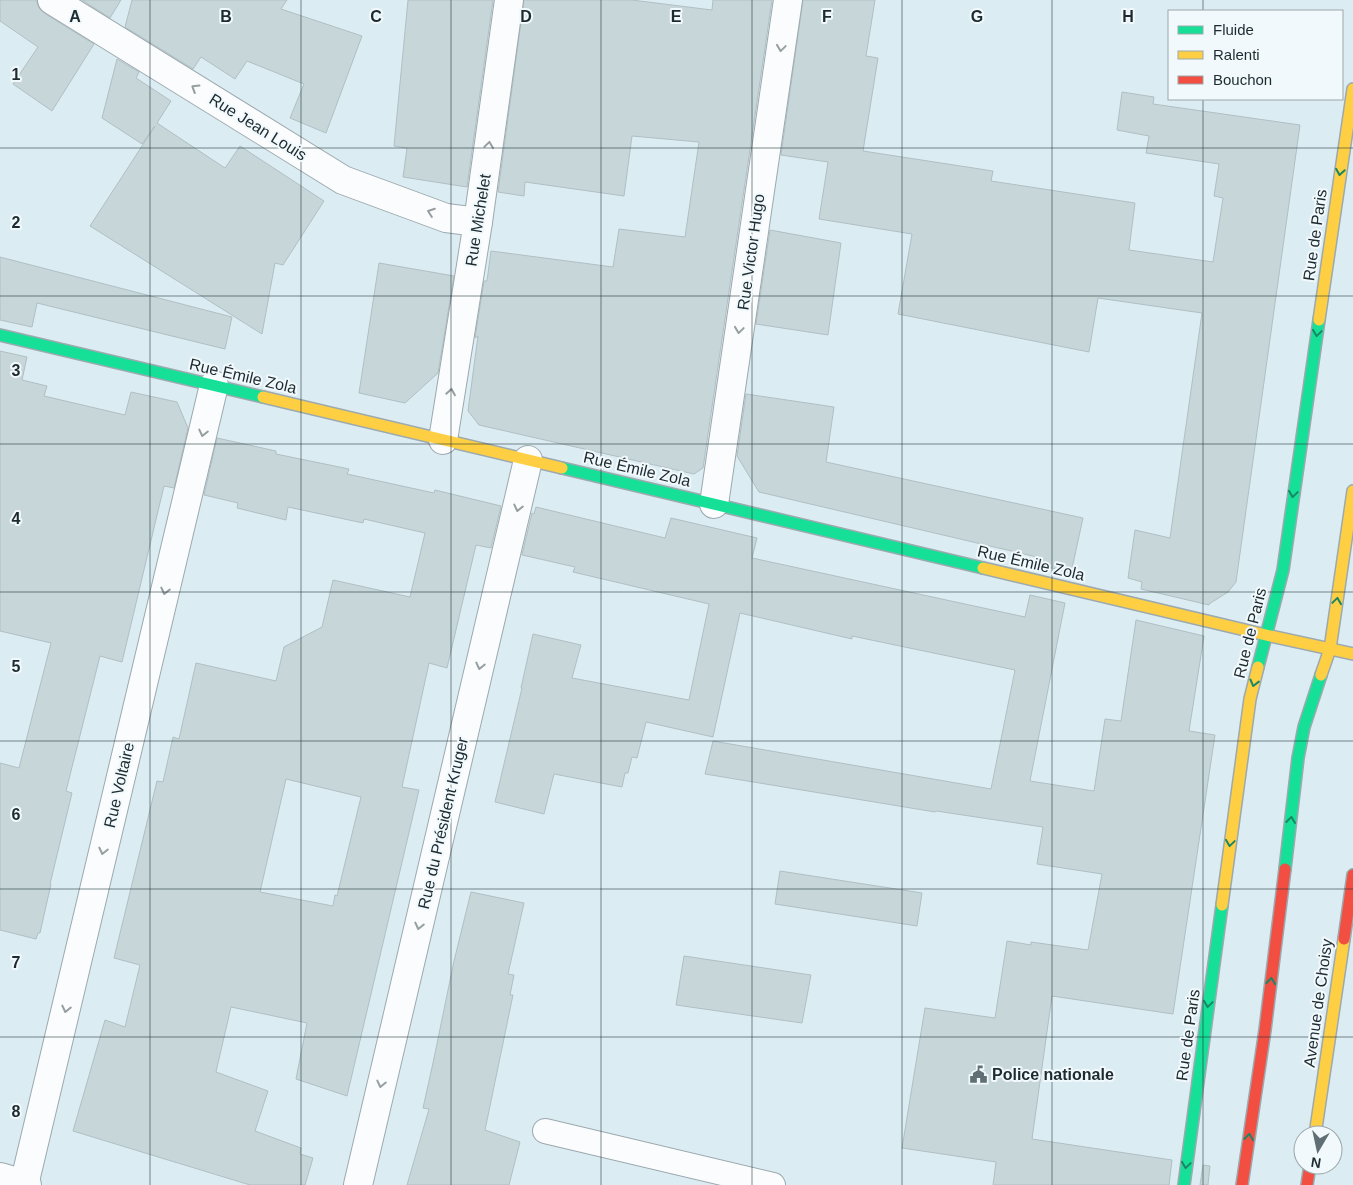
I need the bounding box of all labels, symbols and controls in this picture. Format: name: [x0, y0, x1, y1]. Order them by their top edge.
text: A: [69, 8, 81, 25]
text: B: [220, 8, 232, 25]
text: C: [370, 8, 382, 25]
text: D: [520, 8, 532, 25]
text: E: [671, 8, 682, 25]
text: F: [822, 8, 832, 25]
text: G: [971, 8, 983, 25]
text: H: [1122, 8, 1134, 25]
legend: [1168, 10, 1343, 100]
text: Fluide: [1213, 21, 1254, 38]
one-way arrow: [776, 45, 787, 53]
text: Ralenti: [1213, 46, 1260, 63]
text: 1: [12, 66, 21, 83]
text: Bouchon: [1213, 71, 1272, 88]
one-way arrow: [192, 85, 201, 95]
street label: Rue Jean Louis: [206, 90, 310, 164]
one-way arrow: [483, 140, 494, 148]
one-way arrow: [1336, 168, 1346, 177]
street label: Rue Michelet: [462, 172, 494, 267]
street label: Rue de Paris: [1300, 188, 1330, 282]
street label: Rue Victor Hugo: [734, 193, 768, 311]
one-way arrow: [427, 208, 436, 218]
text: 2: [12, 214, 21, 231]
one-way arrow: [734, 327, 745, 335]
one-way arrow: [1312, 329, 1322, 337]
street label: Rue Émile Zola: [188, 354, 299, 397]
text: 3: [12, 362, 21, 379]
one-way arrow: [445, 387, 455, 396]
one-way arrow: [198, 428, 209, 437]
street label: Rue Émile Zola: [582, 447, 693, 490]
one-way arrow: [1289, 489, 1299, 498]
one-way arrow: [513, 503, 524, 512]
text: 4: [12, 510, 21, 527]
street label: Rue Émile Zola: [976, 541, 1087, 584]
street label: Rue de Paris: [1231, 586, 1269, 680]
one-way arrow: [160, 587, 171, 596]
one-way arrow: [1331, 596, 1342, 604]
text: 5: [12, 658, 21, 675]
one-way arrow: [475, 661, 486, 670]
one-way arrow: [1249, 678, 1260, 687]
street label: Rue du Président Kruger: [415, 735, 471, 911]
street label: Rue Voltaire: [101, 741, 137, 829]
text: 6: [12, 806, 21, 823]
one-way arrow: [1285, 816, 1296, 824]
one-way arrow: [1225, 840, 1236, 848]
one-way arrow: [98, 847, 109, 856]
one-way arrow: [414, 922, 425, 931]
street label: Avenue de Choisy: [1301, 938, 1335, 1068]
text: 7: [12, 954, 21, 971]
one-way arrow: [1265, 977, 1276, 985]
street label: Rue de Paris: [1173, 988, 1203, 1082]
one-way arrow: [1203, 1001, 1214, 1009]
one-way arrow: [61, 1005, 72, 1014]
public building icon: Police nationale: [968, 1064, 988, 1084]
place label: Police nationale: [992, 1066, 1114, 1083]
one-way arrow: [376, 1080, 387, 1089]
text: 8: [12, 1103, 21, 1120]
north arrow: [1293, 1125, 1343, 1175]
one-way arrow: [1244, 1132, 1254, 1141]
text: N: [1310, 1154, 1322, 1172]
one-way arrow: [1181, 1162, 1192, 1170]

